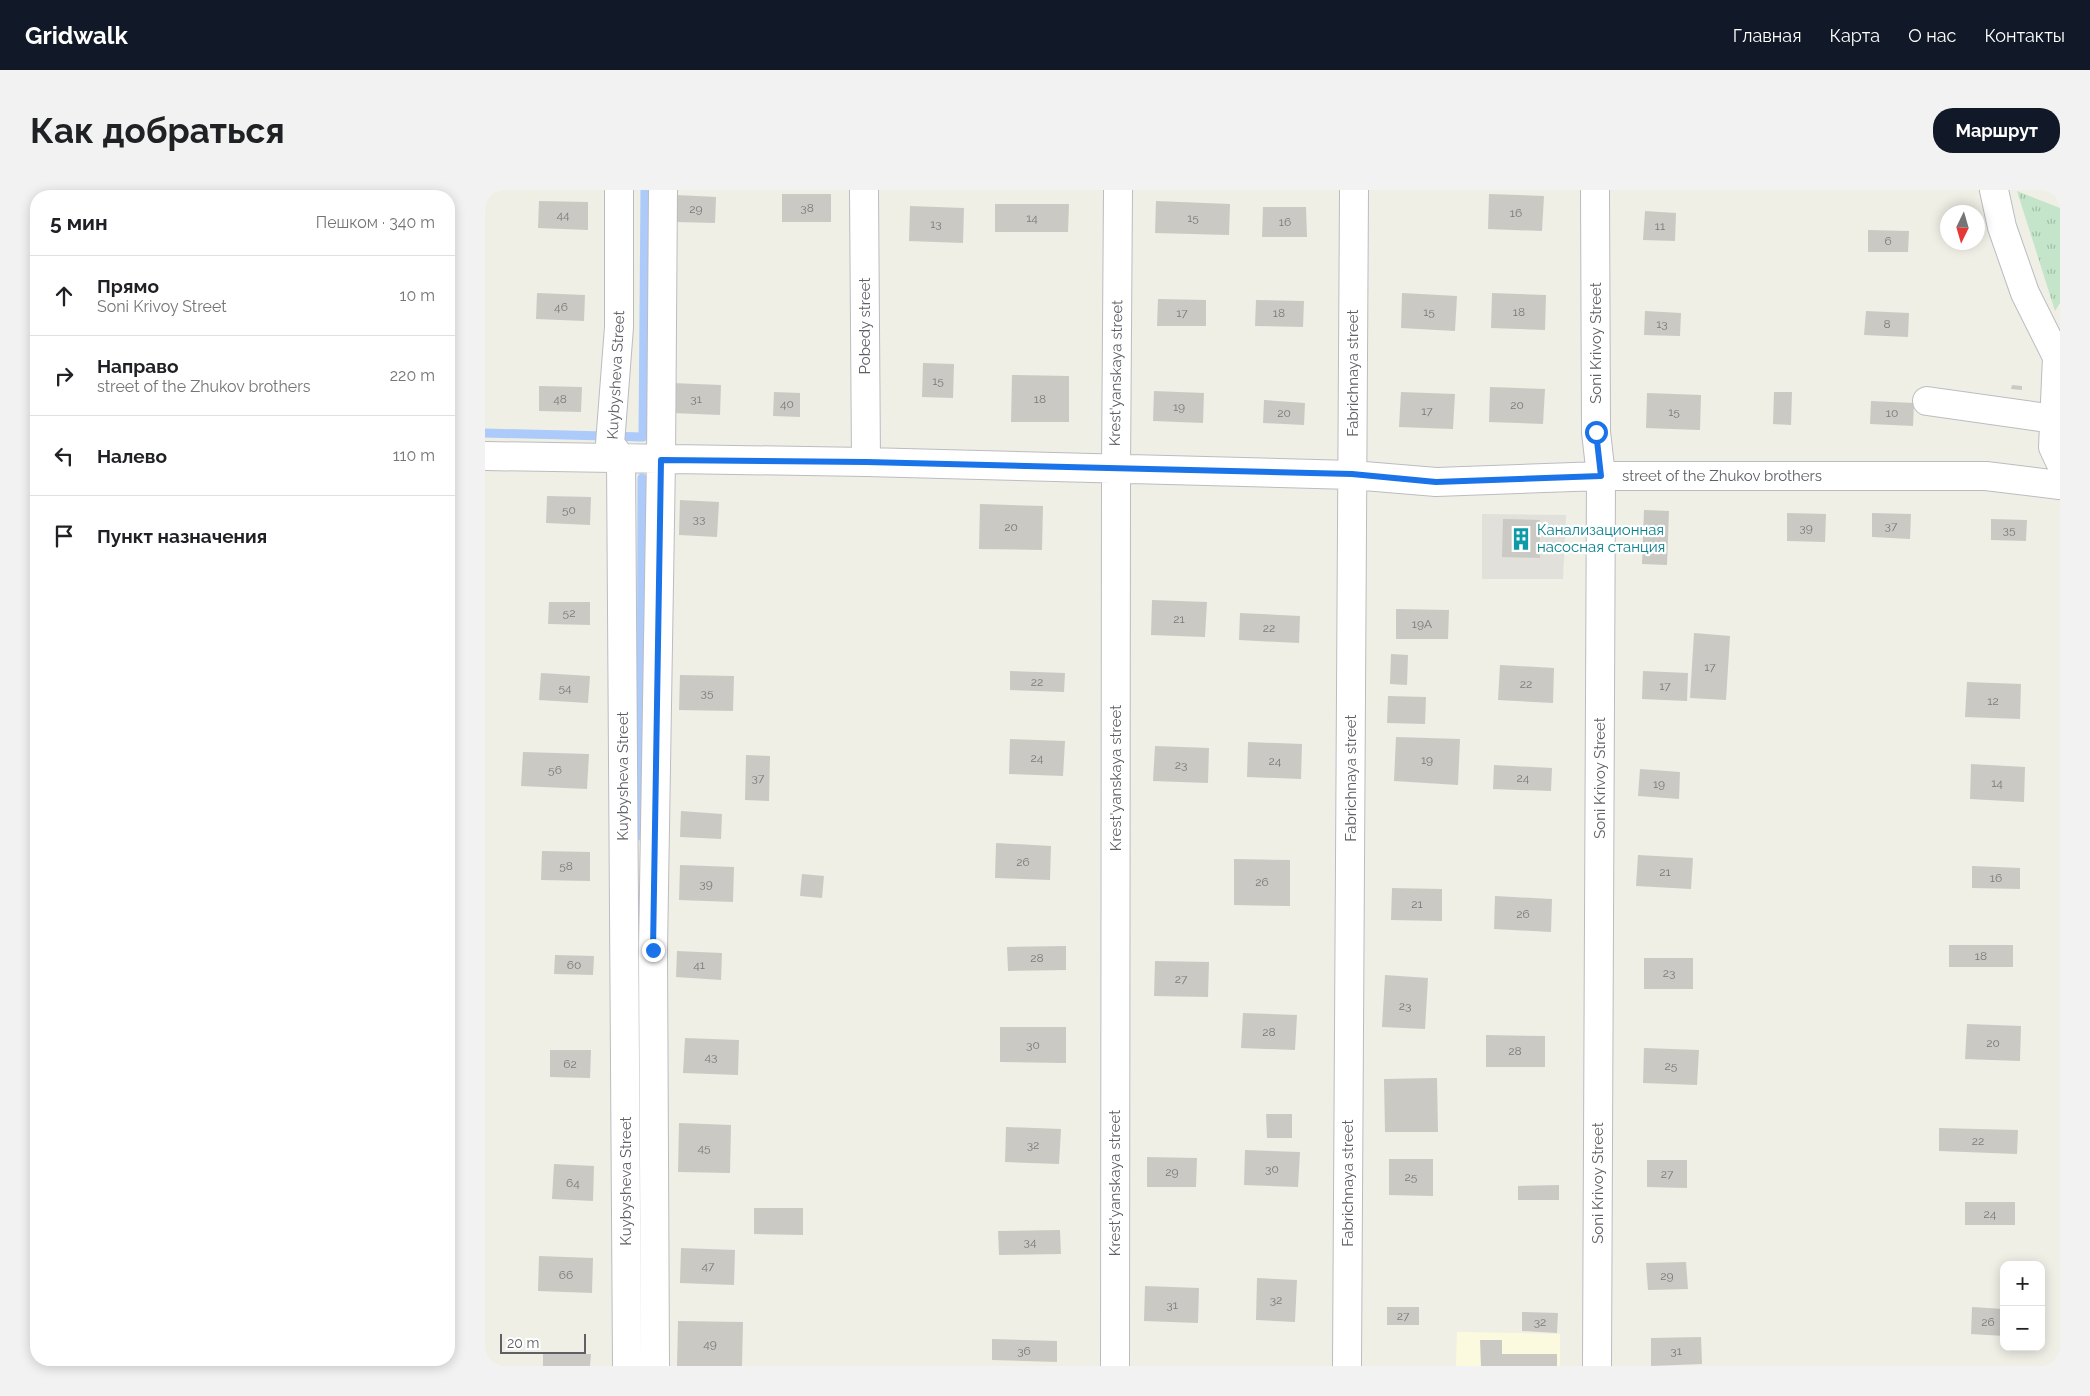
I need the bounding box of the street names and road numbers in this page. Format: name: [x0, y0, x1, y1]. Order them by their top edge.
street label: Pobedy street: [856, 278, 874, 374]
street label: Soni Krivoy Street: [1587, 282, 1605, 404]
street label: Krest'yanskaya street: [1106, 300, 1126, 446]
street label: Fabrichnaya street: [1344, 309, 1362, 437]
street label: Kuybysheva Street: [604, 310, 628, 440]
street label: street of the Zhukov brothers: [1622, 467, 1822, 485]
street label: Krest'yanskaya street: [1107, 705, 1125, 851]
street label: Kuybysheva Street: [614, 711, 632, 841]
street label: Fabrichnaya street: [1342, 714, 1360, 842]
street label: Soni Krivoy Street: [1591, 717, 1609, 839]
street label: Krest'yanskaya street: [1106, 1110, 1124, 1256]
street label: Kuybysheva Street: [617, 1116, 635, 1246]
street label: Fabrichnaya street: [1339, 1119, 1357, 1247]
street label: Soni Krivoy Street: [1589, 1122, 1607, 1244]

